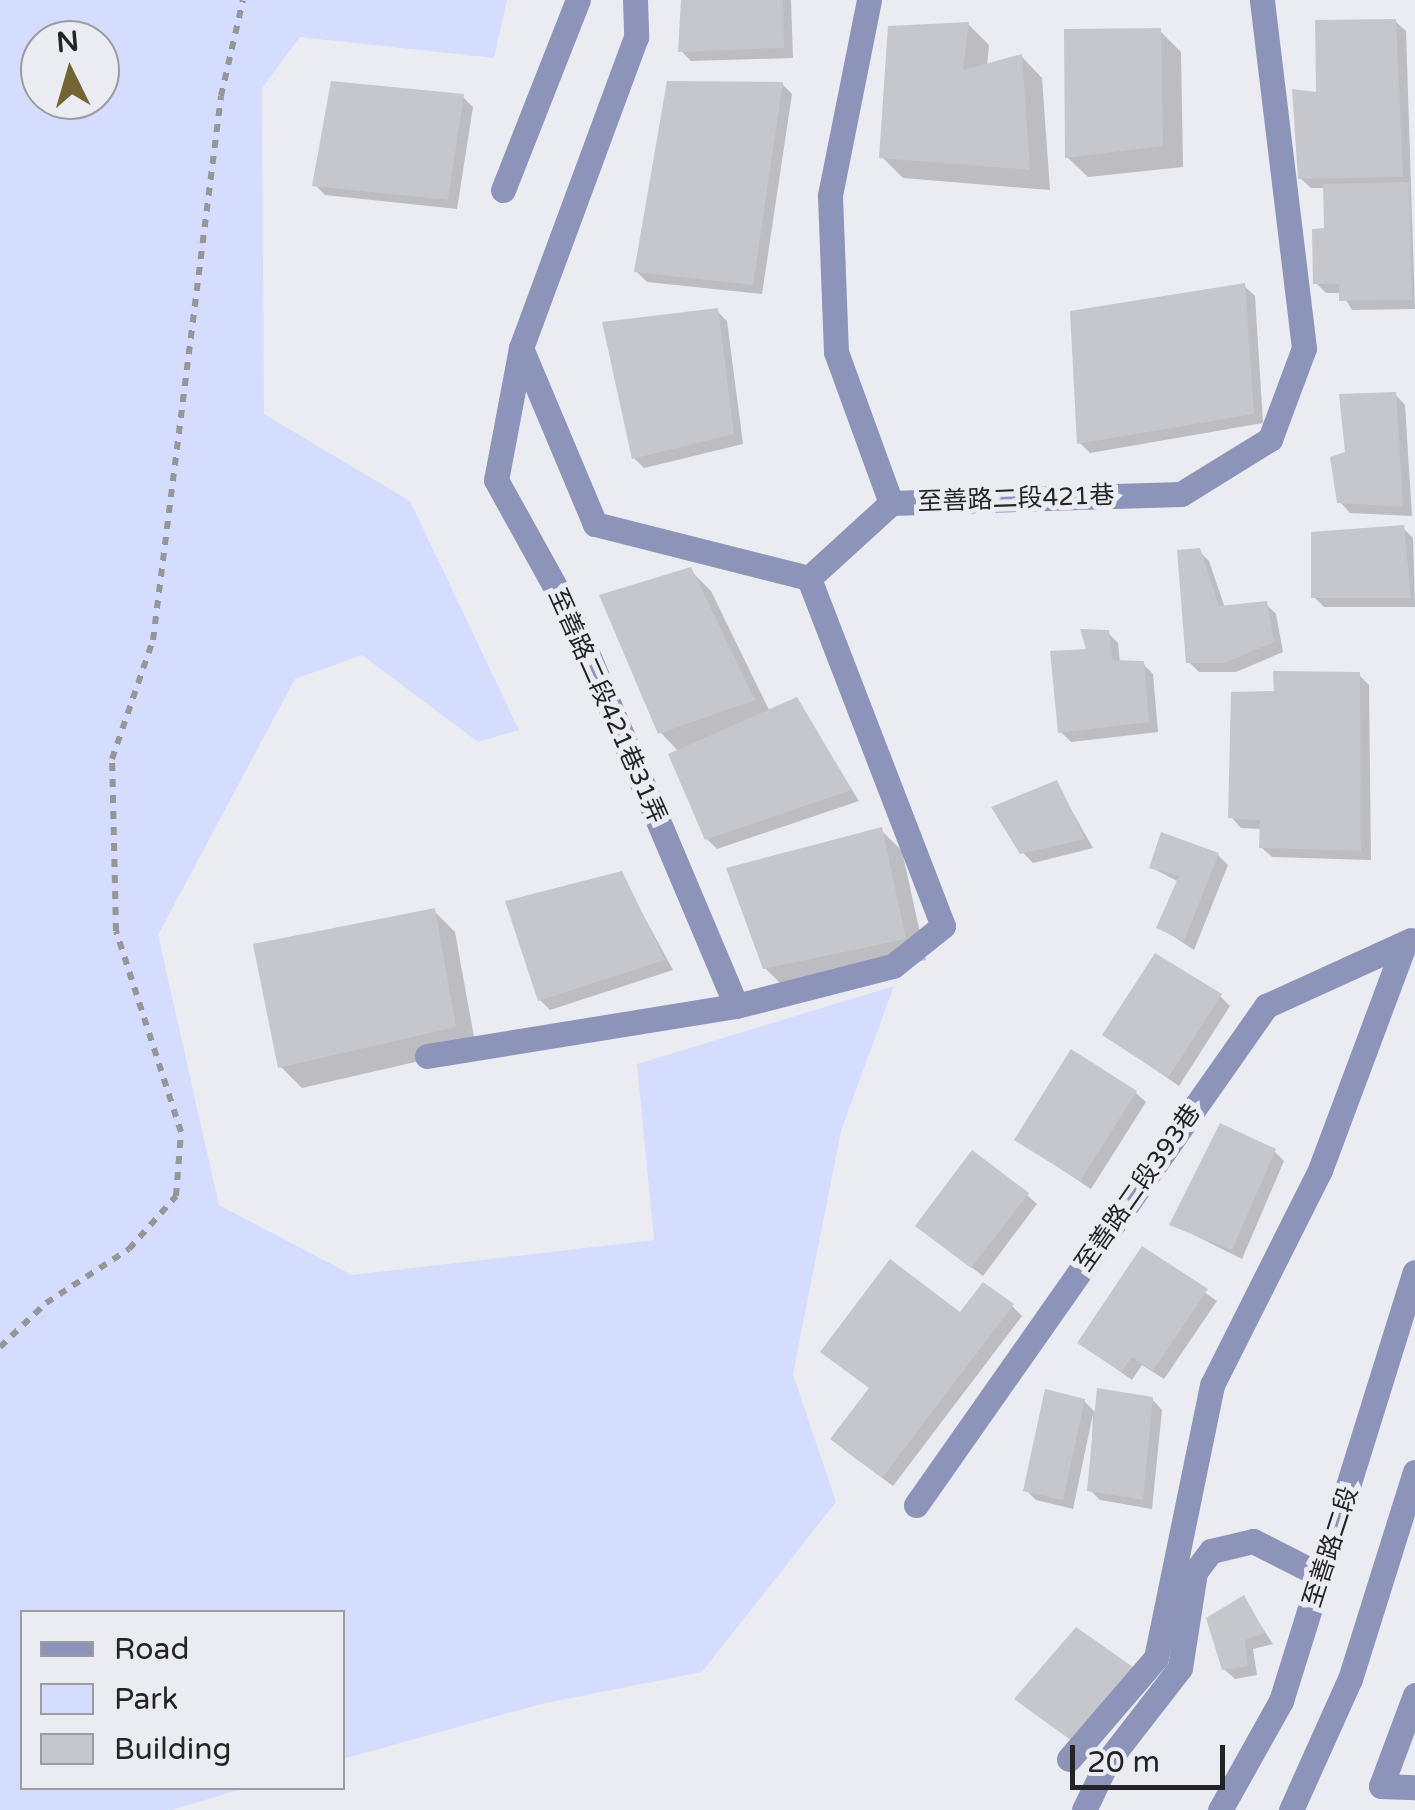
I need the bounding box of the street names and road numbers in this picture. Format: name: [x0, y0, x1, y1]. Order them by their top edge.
street label: 至善路二段421巷: [917, 481, 1115, 517]
street label: 至善路二段421巷31弄: [542, 584, 672, 828]
street label: 至善路二段393巷: [1069, 1099, 1207, 1277]
street label: 至善路二段: [1297, 1483, 1365, 1611]

